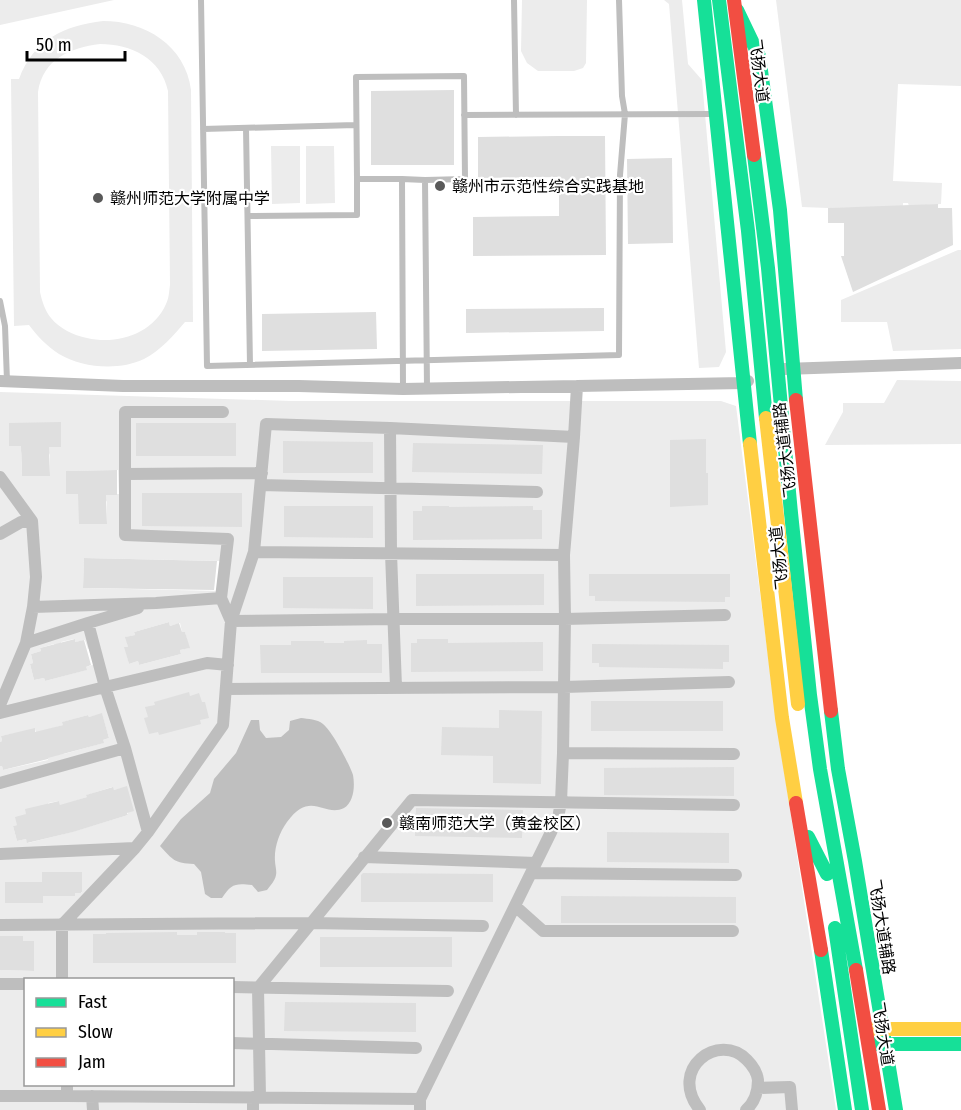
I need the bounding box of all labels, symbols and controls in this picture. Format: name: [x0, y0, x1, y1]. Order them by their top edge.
scale bar: [27, 24, 124, 62]
text: 50 m: [36, 34, 72, 56]
street label: 飞扬大道: [746, 38, 772, 104]
place label: 赣州市示范性综合实践基地: [452, 177, 644, 196]
marker: 赣州市示范性综合实践基地: [433, 179, 447, 193]
place label: 赣州师范大学附属中学: [110, 189, 270, 208]
marker: 赣州师范大学附属中学: [91, 191, 105, 205]
street label: 飞扬大道辅路: [770, 401, 800, 499]
street label: 飞扬大道: [766, 525, 792, 591]
place label: 赣南师范大学（黄金校区）: [399, 814, 591, 833]
marker: 赣南师范大学（黄金校区）: [380, 816, 394, 830]
street label: 飞扬大道辅路: [865, 878, 899, 976]
legend: [24, 978, 234, 1086]
text: Fast: [78, 991, 107, 1013]
street label: 飞扬大道: [869, 1001, 897, 1067]
text: Slow: [78, 1021, 113, 1043]
text: Jam: [78, 1051, 106, 1073]

